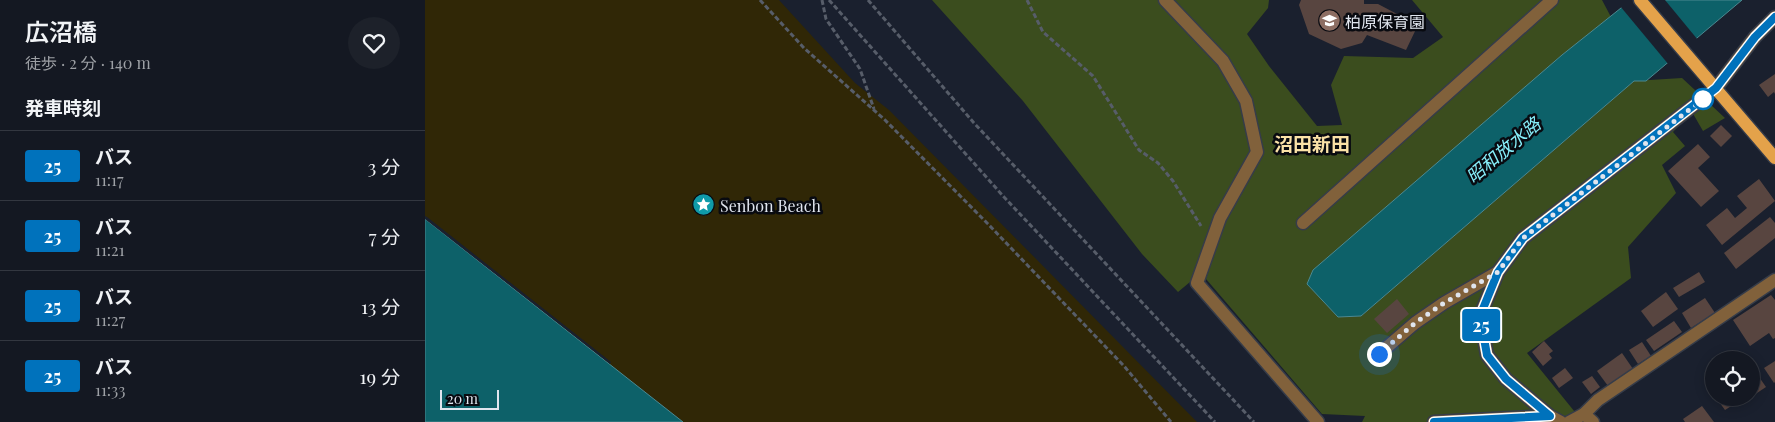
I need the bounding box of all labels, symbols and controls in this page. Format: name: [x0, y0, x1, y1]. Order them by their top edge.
school or university icon: 柏原保育園: [1317, 9, 1341, 33]
place label: 柏原保育園: [1345, 11, 1425, 32]
text: 広沼橋: [25, 15, 97, 47]
button: heart: [348, 17, 400, 69]
text: 徒歩 · 2 分 · 140 m: [25, 52, 151, 73]
unlabelled marker: [1692, 88, 1714, 110]
text: 発車時刻: [25, 94, 101, 120]
water label: 昭和放水路: [1461, 111, 1547, 188]
district label: 沼田新田: [1274, 130, 1350, 156]
text: バス: [95, 143, 133, 169]
text: 3 分: [368, 153, 400, 179]
text: 25: [44, 154, 61, 178]
text: 11:17: [95, 169, 124, 190]
place icon: Senbon Beach: [692, 193, 716, 217]
place label: Senbon Beach: [720, 195, 821, 216]
text: バス: [95, 213, 133, 239]
text: 7 分: [369, 223, 400, 249]
text: 25: [44, 224, 61, 248]
text: 11:21: [95, 239, 125, 260]
text: バス: [95, 283, 133, 309]
text: 13 分: [361, 293, 400, 319]
text: 25: [44, 294, 61, 318]
text: 11:27: [95, 309, 125, 330]
line badge: 25: [1459, 309, 1503, 341]
text: 25: [1472, 313, 1490, 337]
your location: [1367, 342, 1392, 367]
map controls: [1705, 351, 1760, 406]
button: locate: [1705, 351, 1760, 406]
text: バス: [95, 353, 133, 379]
text: 19 分: [360, 363, 400, 389]
text: 25: [44, 364, 61, 388]
text: 11:33: [95, 379, 126, 400]
scale bar: [440, 387, 499, 410]
text: 20 m: [447, 389, 478, 408]

